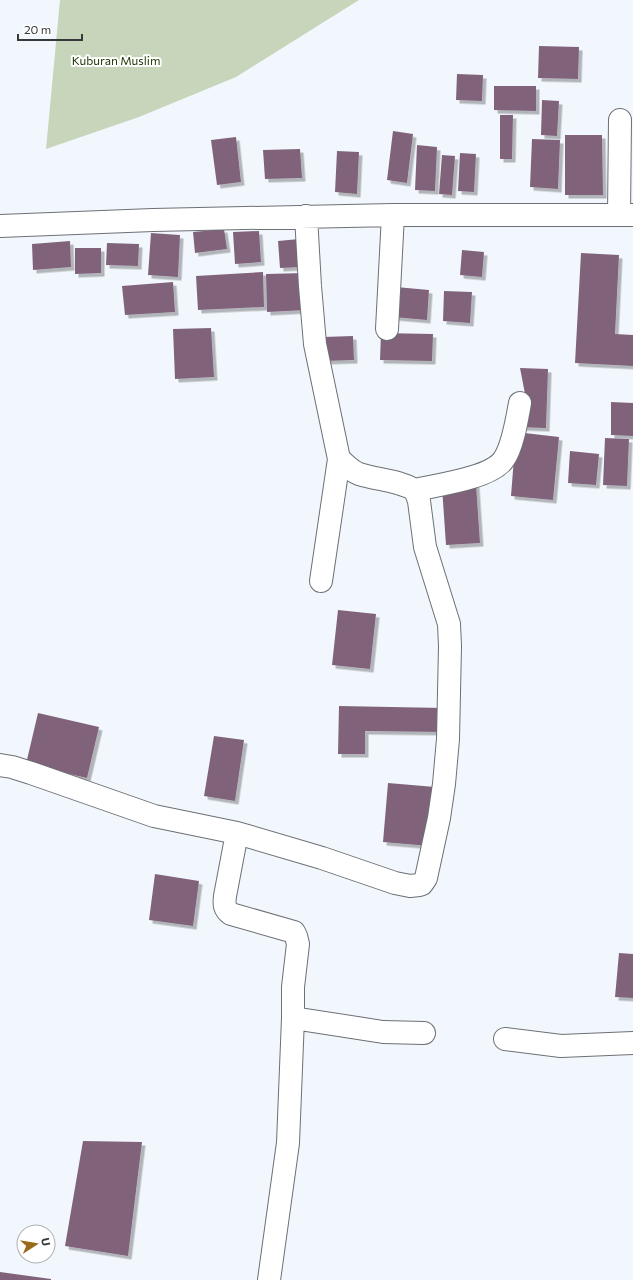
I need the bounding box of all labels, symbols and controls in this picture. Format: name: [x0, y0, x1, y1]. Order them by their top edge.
scale bar: [18, 16, 82, 42]
text: 20 m: [24, 22, 51, 36]
park label: Kuburan Muslim: [72, 53, 160, 67]
north arrow: [16, 1224, 56, 1264]
text: U: [39, 1237, 53, 1247]

